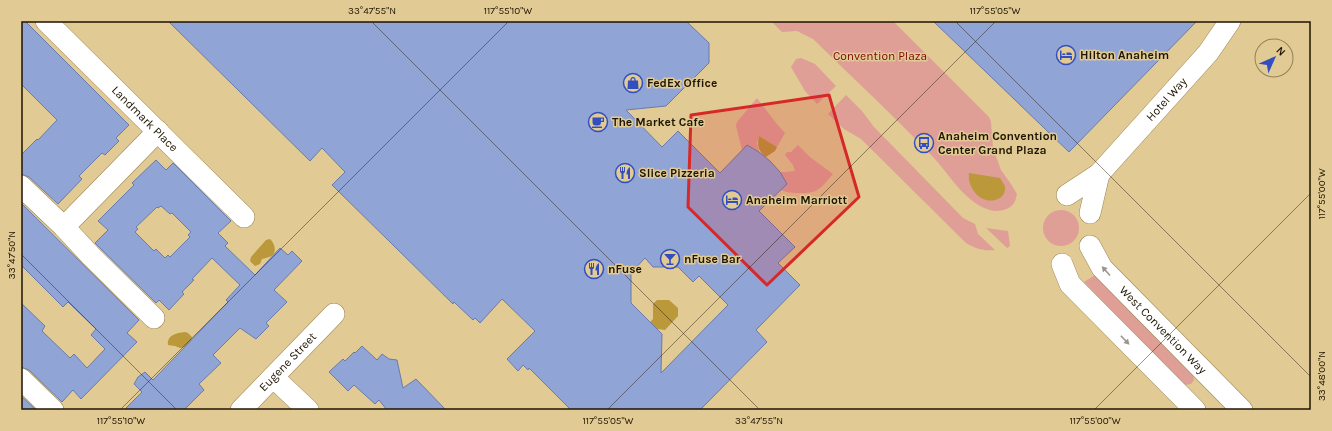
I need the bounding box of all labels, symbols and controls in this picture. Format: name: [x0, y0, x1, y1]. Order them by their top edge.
text: 33°47'55"N: [348, 5, 396, 17]
text: 117°55'10"W: [484, 5, 532, 17]
text: 117°55'05"W: [970, 5, 1021, 17]
north arrow: [1254, 38, 1294, 78]
hotel icon: Hilton Anaheim: [1055, 44, 1077, 66]
text: N: [1273, 44, 1288, 59]
place label: Hilton Anaheim: [1080, 48, 1169, 62]
park label: Convention Plaza: [833, 49, 927, 63]
shop icon: FedEx Office: [622, 72, 644, 94]
street label: Hotel Way: [1143, 74, 1190, 124]
place label: FedEx Office: [647, 76, 717, 90]
street label: Landmark Place: [109, 83, 181, 155]
cafe icon: The Market Cafe: [587, 111, 609, 133]
place label: The Market Cafe: [612, 115, 704, 129]
place label: Anaheim Convention Center Grand Plaza: [938, 129, 1057, 157]
bus stop icon: Anaheim Convention Center Grand Plaza: [913, 132, 935, 154]
restaurant icon: Slice Pizzeria: [614, 162, 636, 184]
place label: Slice Pizzeria: [639, 166, 715, 180]
text: 117°55'00"W: [1316, 168, 1328, 220]
hotel icon: Anaheim Marriott: [721, 189, 743, 211]
place label: Anaheim Marriott: [746, 193, 848, 207]
text: 33°47'50"N: [6, 231, 18, 279]
bar icon: nFuse Bar: [659, 248, 681, 270]
place label: nFuse Bar: [684, 252, 741, 266]
restaurant icon: nFuse: [583, 258, 605, 280]
place label: nFuse: [608, 262, 642, 276]
one-way arrow: [1101, 266, 1110, 276]
street label: West Convention Way: [1117, 283, 1210, 377]
street label: Eugene Street: [256, 329, 320, 394]
one-way arrow: [1120, 335, 1130, 345]
text: 33°48'00"N: [1316, 351, 1328, 401]
text: 117°55'10"W: [97, 415, 145, 427]
text: 117°55'05"W: [583, 415, 634, 427]
text: 33°47'55"N: [735, 415, 783, 427]
text: 117°55'00"W: [1069, 415, 1121, 427]

